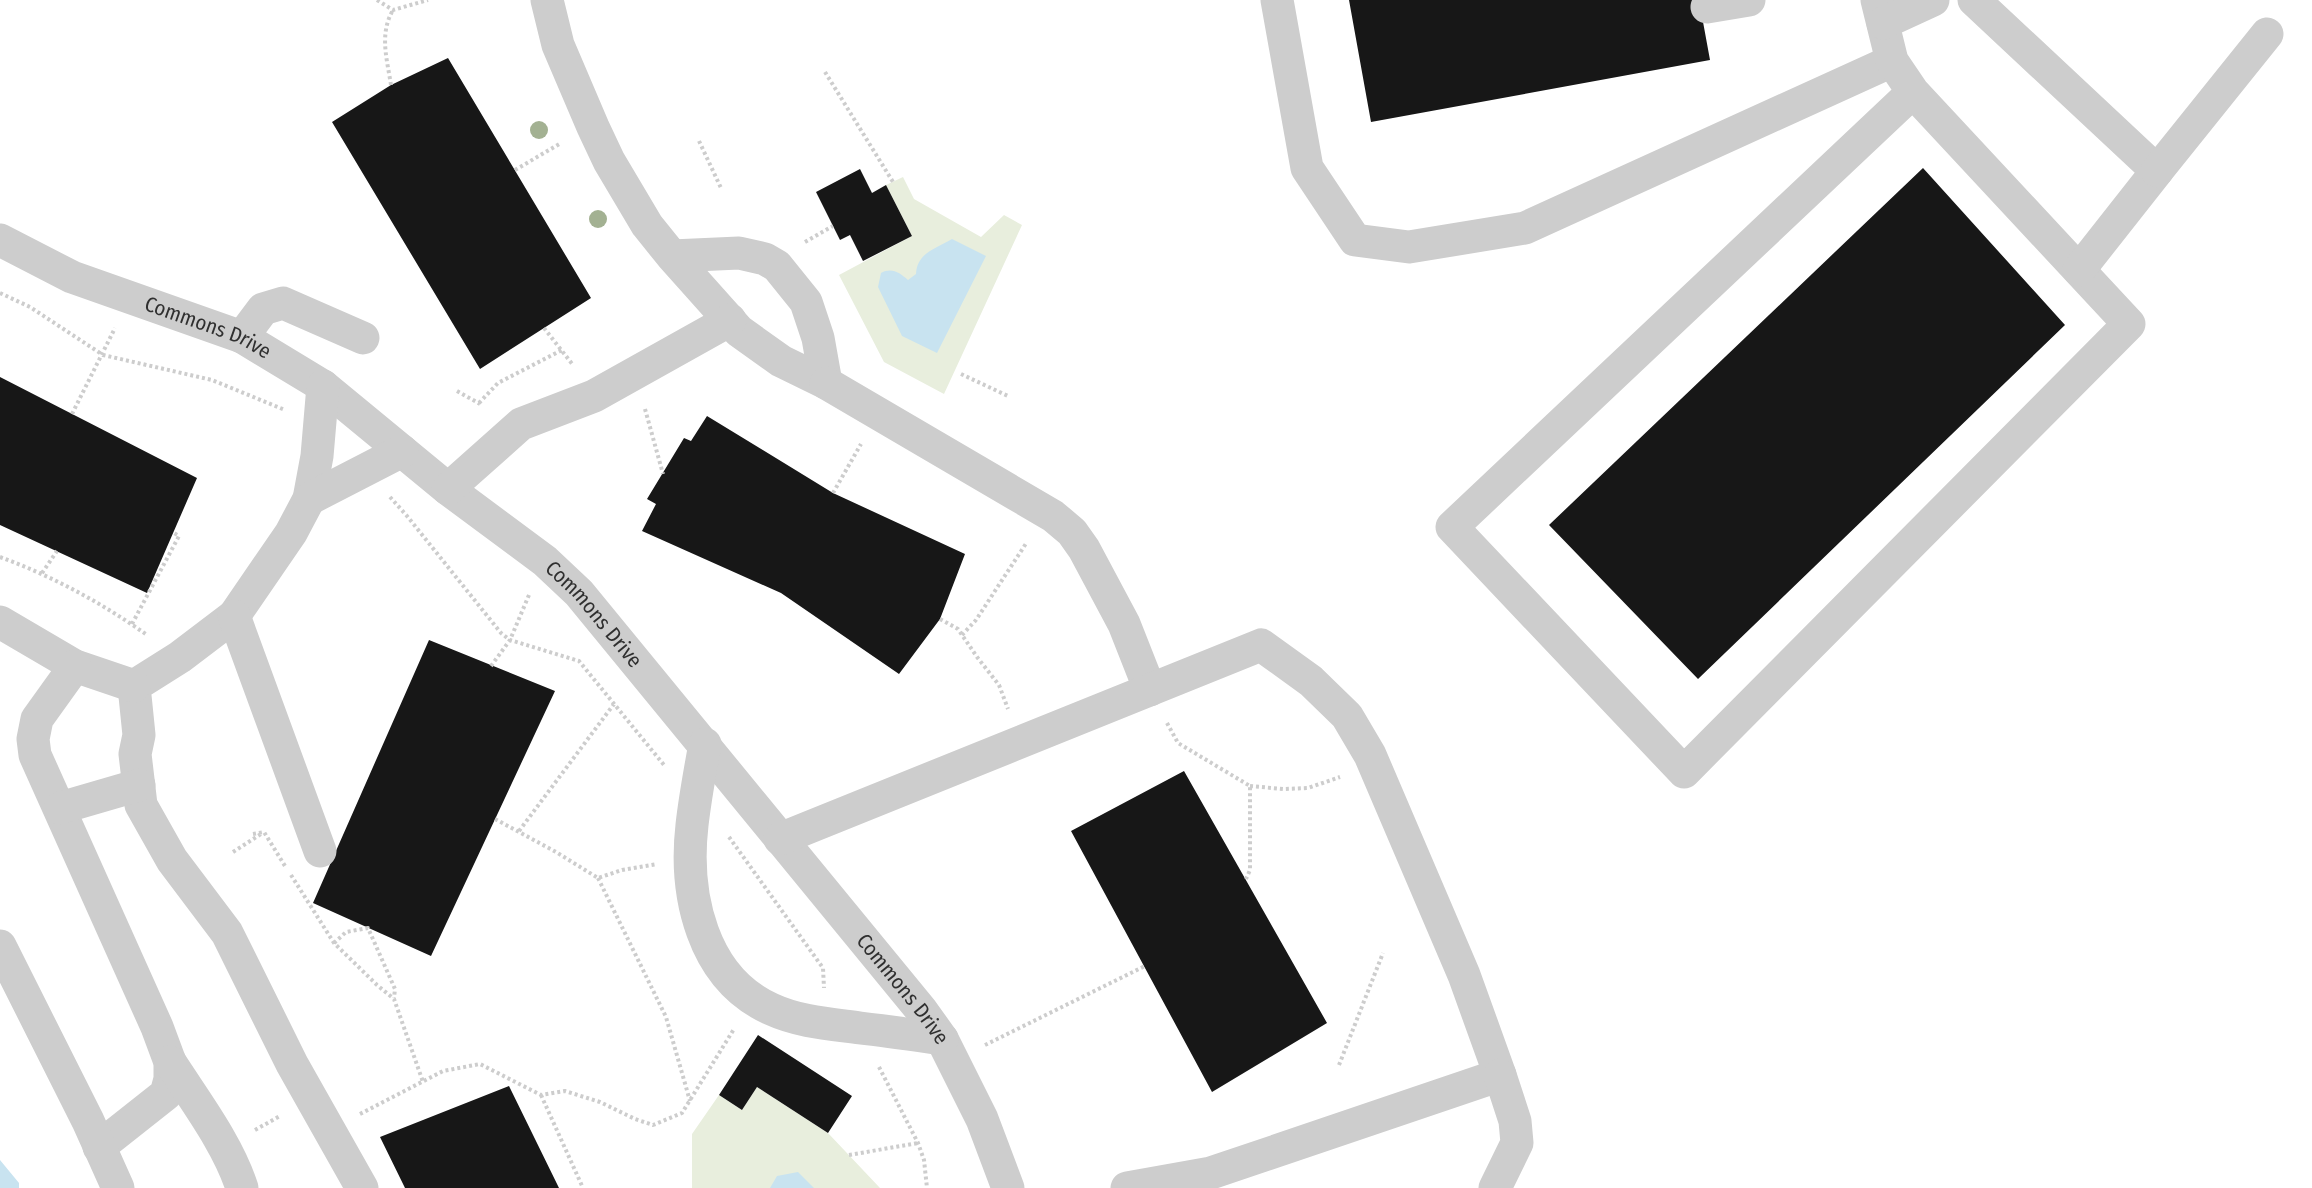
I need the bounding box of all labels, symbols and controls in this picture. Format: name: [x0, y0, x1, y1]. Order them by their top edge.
street label: Commons Drive: [141, 291, 276, 365]
street label: Commons Drive: [540, 555, 648, 673]
street label: Commons Drive: [851, 928, 955, 1049]

